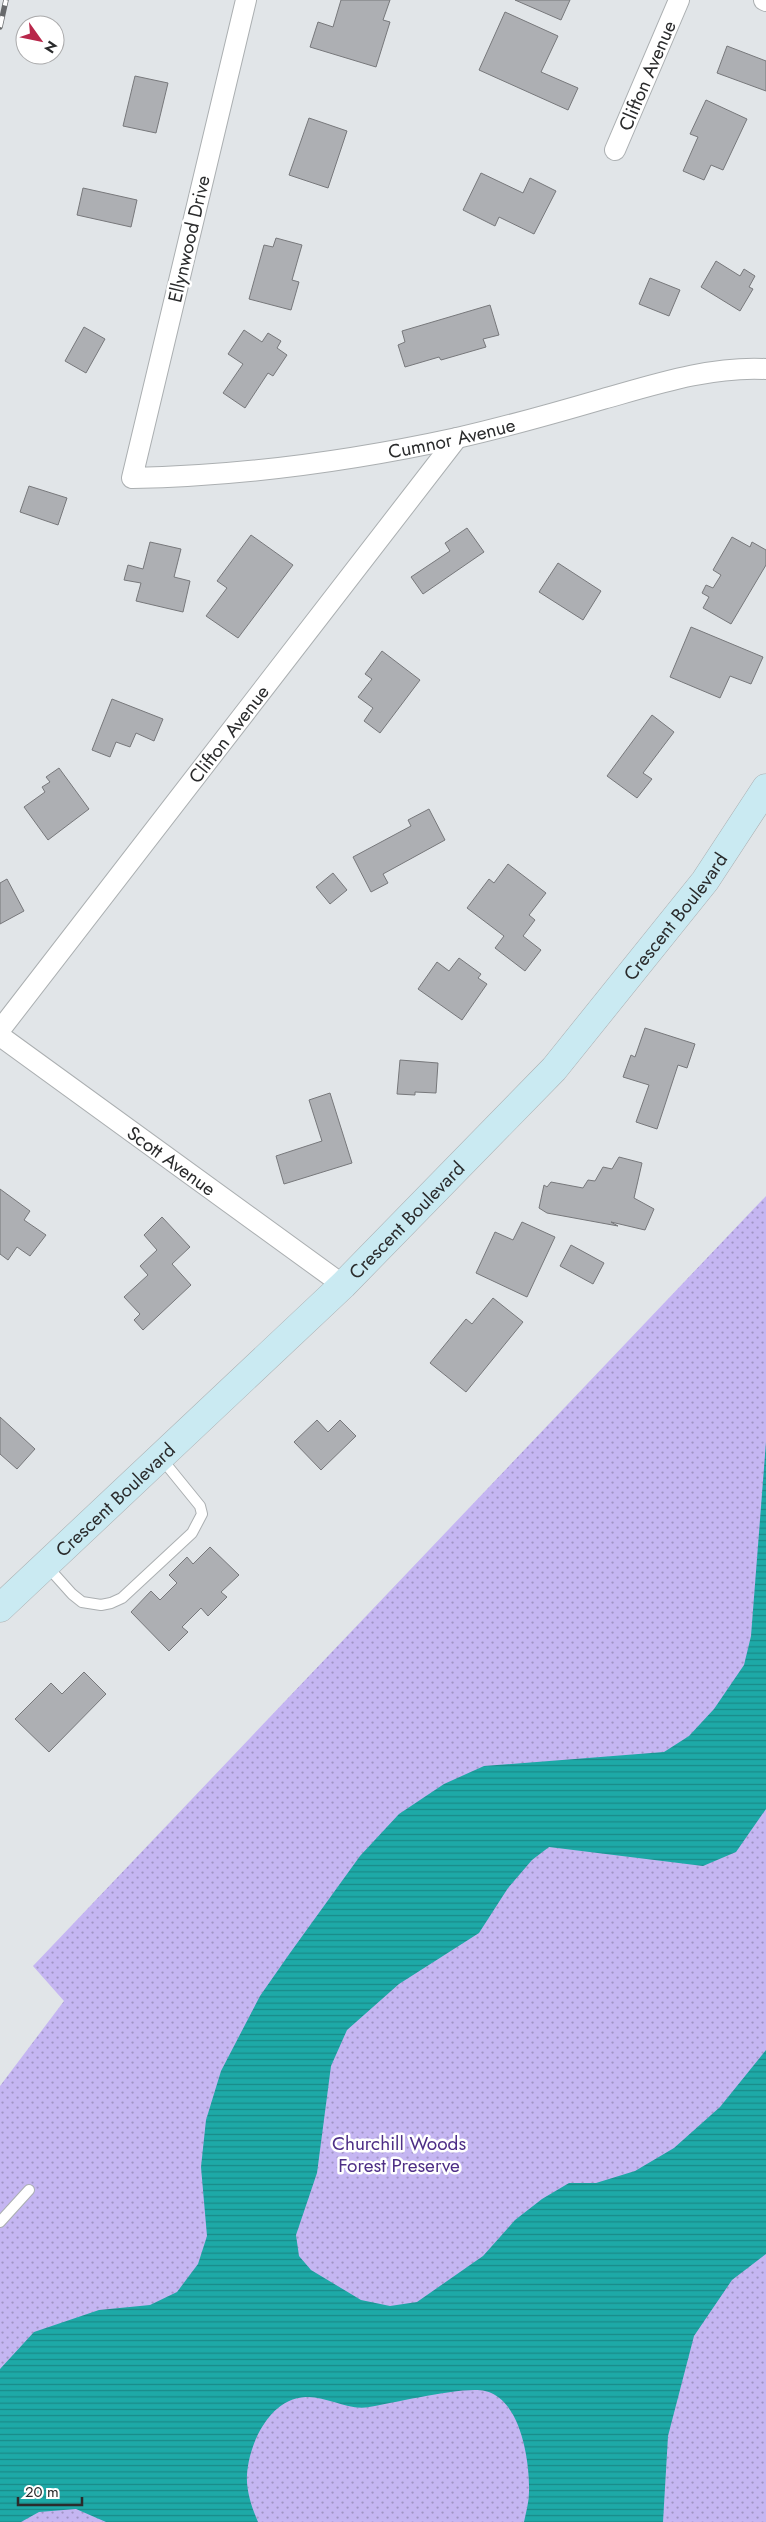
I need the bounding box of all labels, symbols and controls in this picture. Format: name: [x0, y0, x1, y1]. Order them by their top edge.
north arrow: [15, 15, 65, 65]
street label: Clifton Avenue: [611, 16, 682, 135]
text: N: [39, 37, 62, 57]
street label: Ellynwood Drive: [161, 173, 217, 305]
street label: Cumnor Avenue: [386, 411, 518, 465]
street label: Clifton Avenue: [182, 679, 275, 789]
street label: Crescent Boulevard: [617, 847, 734, 986]
street label: Scott Avenue: [122, 1119, 222, 1202]
street label: Crescent Boulevard: [342, 1155, 471, 1285]
street label: Crescent Boulevard: [49, 1437, 181, 1563]
park label: Churchill Woods Forest Preserve: [332, 2130, 466, 2179]
scale bar: [18, 2474, 81, 2506]
text: 20 m: [25, 2481, 59, 2503]

